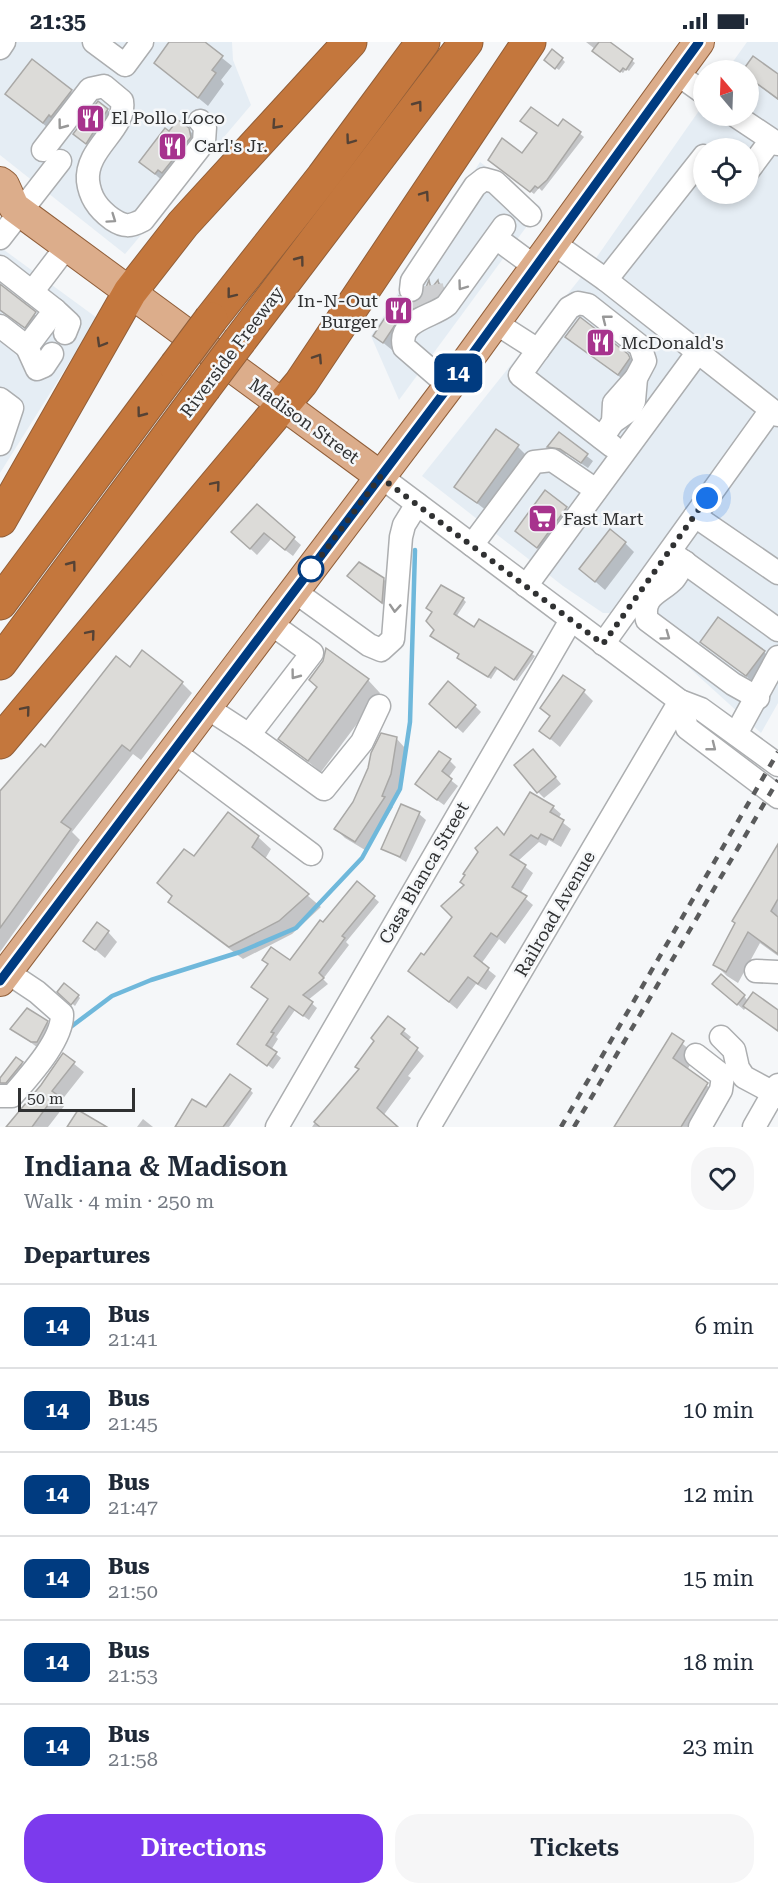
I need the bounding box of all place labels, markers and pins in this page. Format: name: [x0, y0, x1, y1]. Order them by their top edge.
restaurant icon: El Pollo Loco: [74, 102, 106, 134]
place label: El Pollo Loco: [111, 107, 225, 128]
restaurant icon: Carl's Jr.: [157, 130, 189, 162]
place label: Carl's Jr.: [194, 135, 268, 156]
place label: In-N-Out Burger: [297, 290, 378, 332]
restaurant icon: In-N-Out Burger: [383, 295, 415, 327]
restaurant icon: McDonald's: [584, 327, 616, 359]
place label: McDonald's: [621, 332, 724, 353]
supermarket icon: Fast Mart: [526, 503, 558, 535]
place label: Fast Mart: [563, 508, 644, 529]
unlabelled marker: [298, 556, 324, 582]

